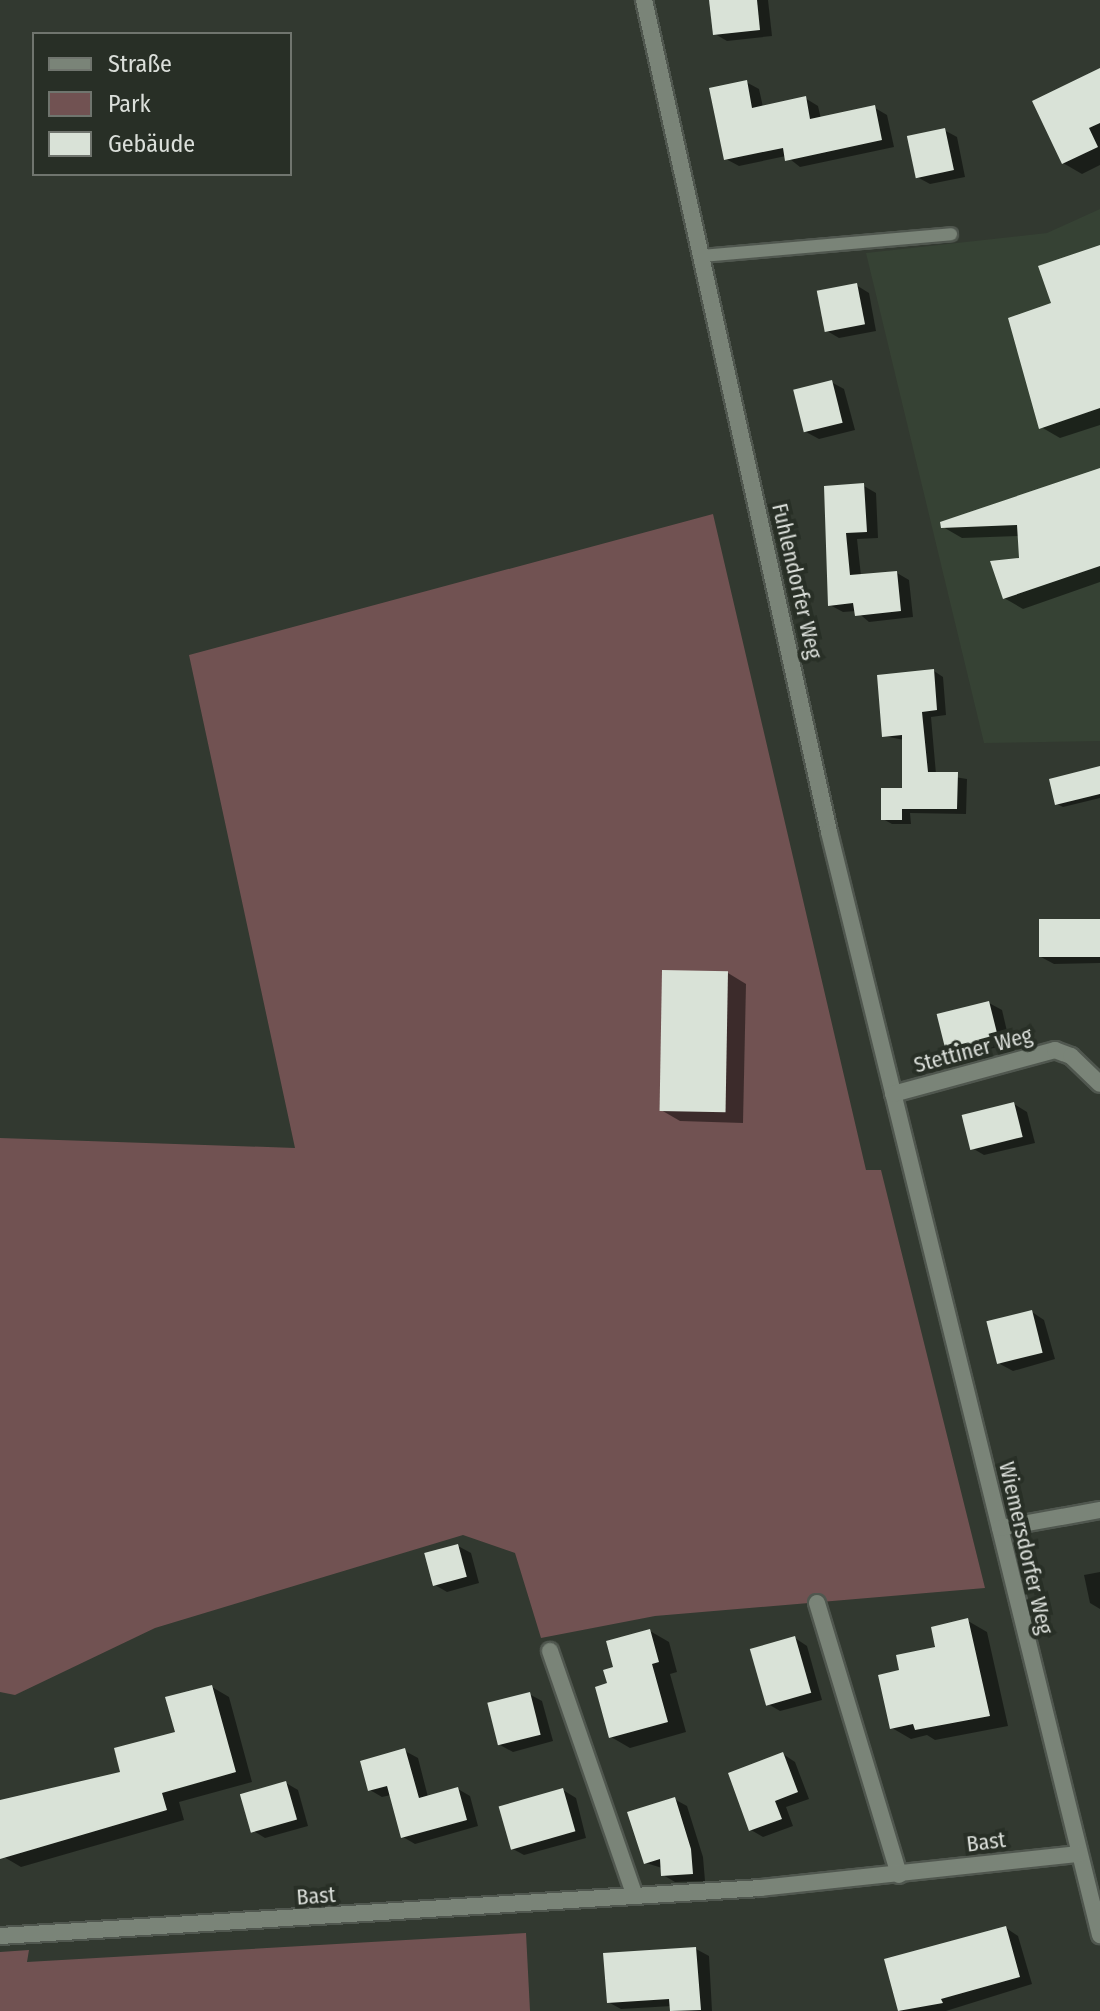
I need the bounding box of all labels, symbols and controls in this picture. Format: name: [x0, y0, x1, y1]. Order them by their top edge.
legend: [32, 32, 292, 176]
text: Straße: [108, 50, 172, 78]
text: Park: [108, 90, 151, 118]
text: Gebäude: [108, 130, 195, 158]
street label: Fuhlendorfer Weg: [766, 501, 828, 661]
street label: Stettiner Weg: [911, 1022, 1035, 1078]
street label: Wiemersdorfer Weg: [993, 1459, 1059, 1637]
street label: Bast: [965, 1827, 1007, 1857]
street label: Bast: [296, 1881, 336, 1911]

